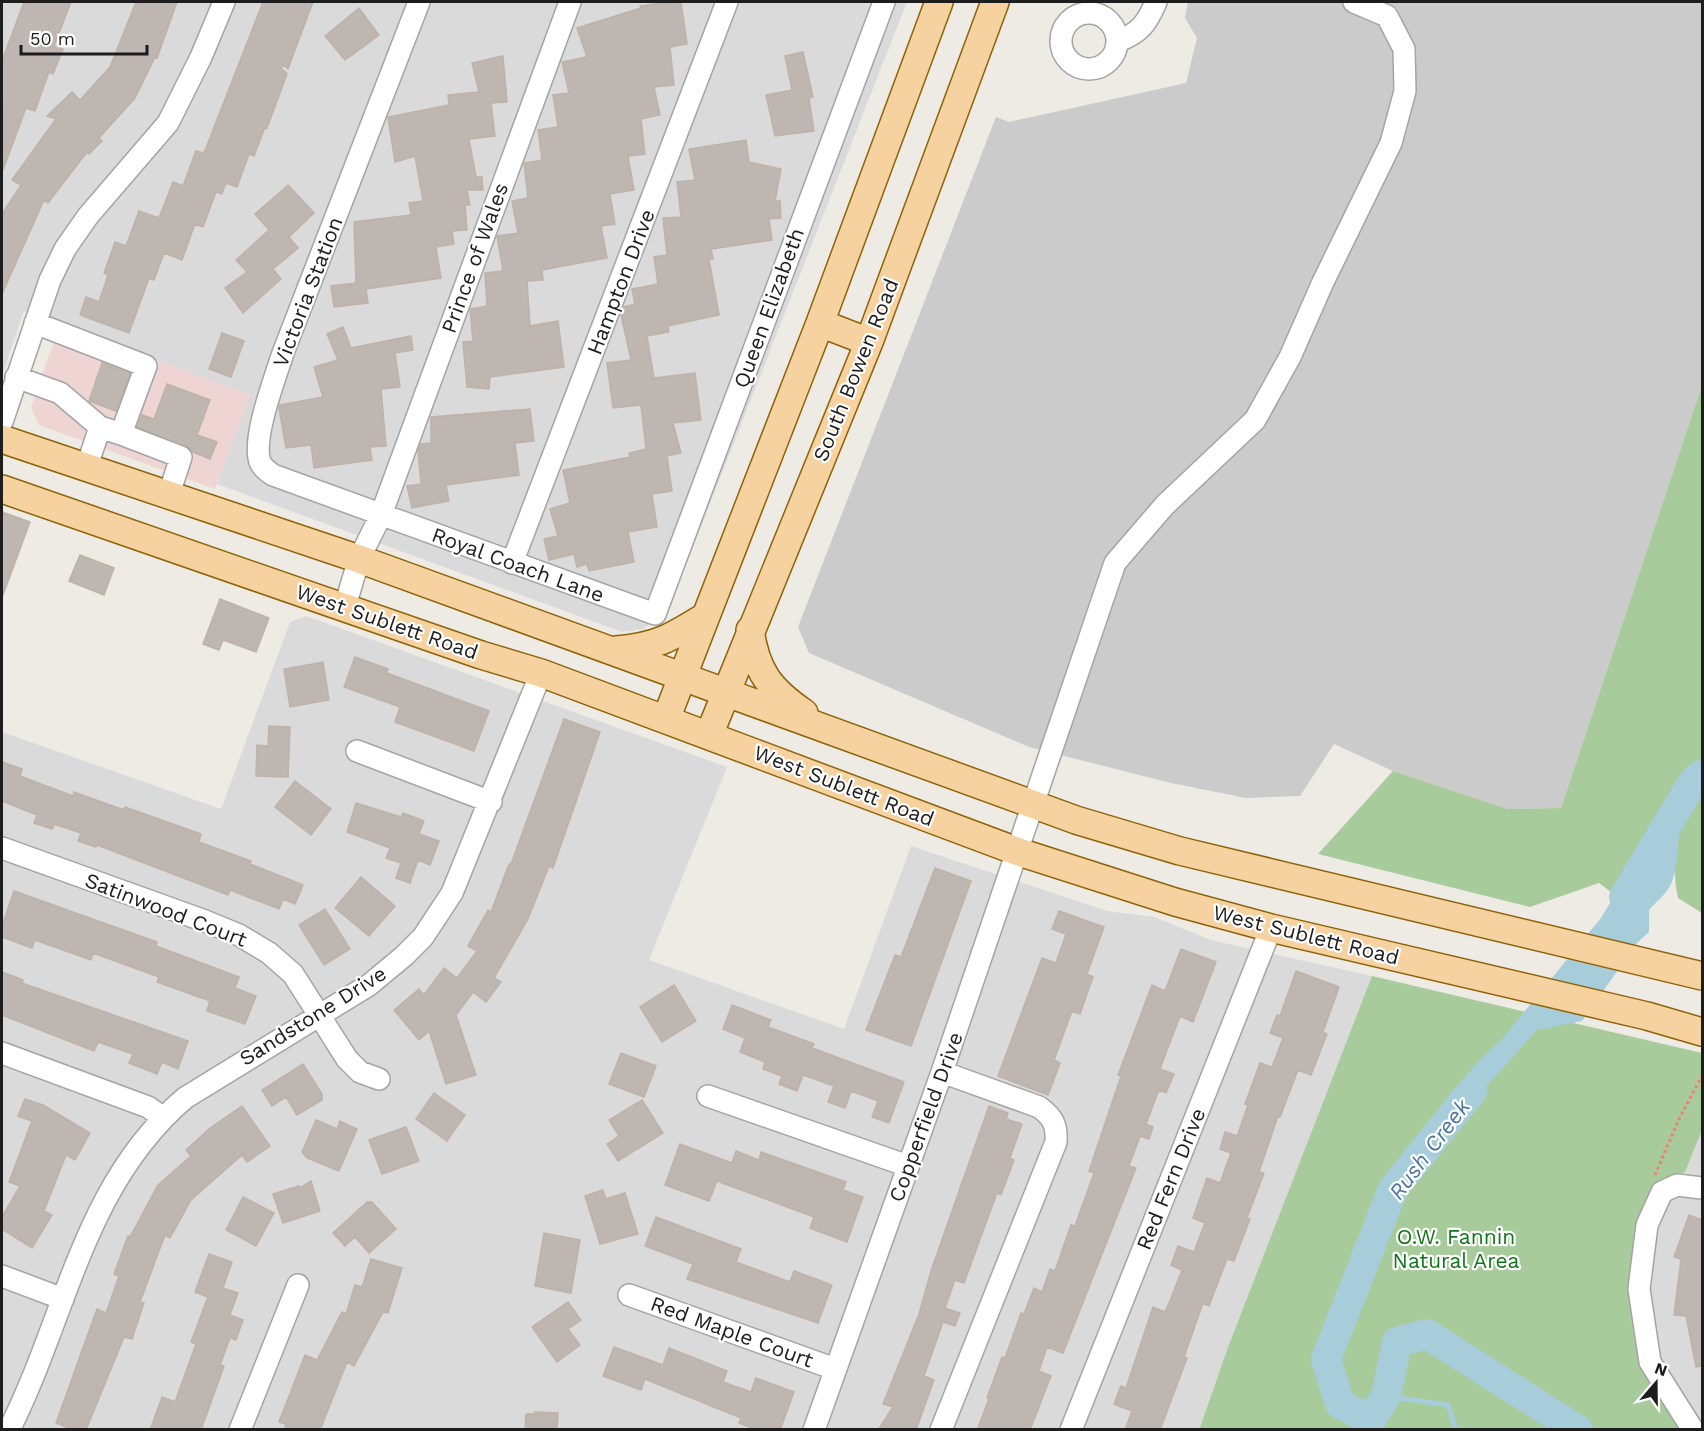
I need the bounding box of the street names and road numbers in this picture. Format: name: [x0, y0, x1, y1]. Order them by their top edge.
street label: Prince of Wales: [436, 179, 513, 336]
street label: Hampton Drive: [581, 205, 660, 358]
street label: Victoria Station: [267, 213, 348, 370]
street label: Queen Elizabeth: [728, 224, 809, 391]
street label: South Bowen Road: [807, 275, 904, 465]
street label: Royal Coach Lane: [429, 522, 608, 607]
street label: West Sublett Road: [293, 579, 482, 664]
street label: West Sublett Road: [751, 740, 938, 831]
street label: Satinwood Court: [82, 867, 251, 952]
street label: West Sublett Road: [1210, 899, 1402, 970]
street label: Sandstone Drive: [235, 960, 391, 1071]
street label: Copperfield Drive: [883, 1028, 968, 1205]
street label: Red Fern Drive: [1131, 1104, 1210, 1253]
street label: Red Maple Court: [647, 1290, 817, 1373]

